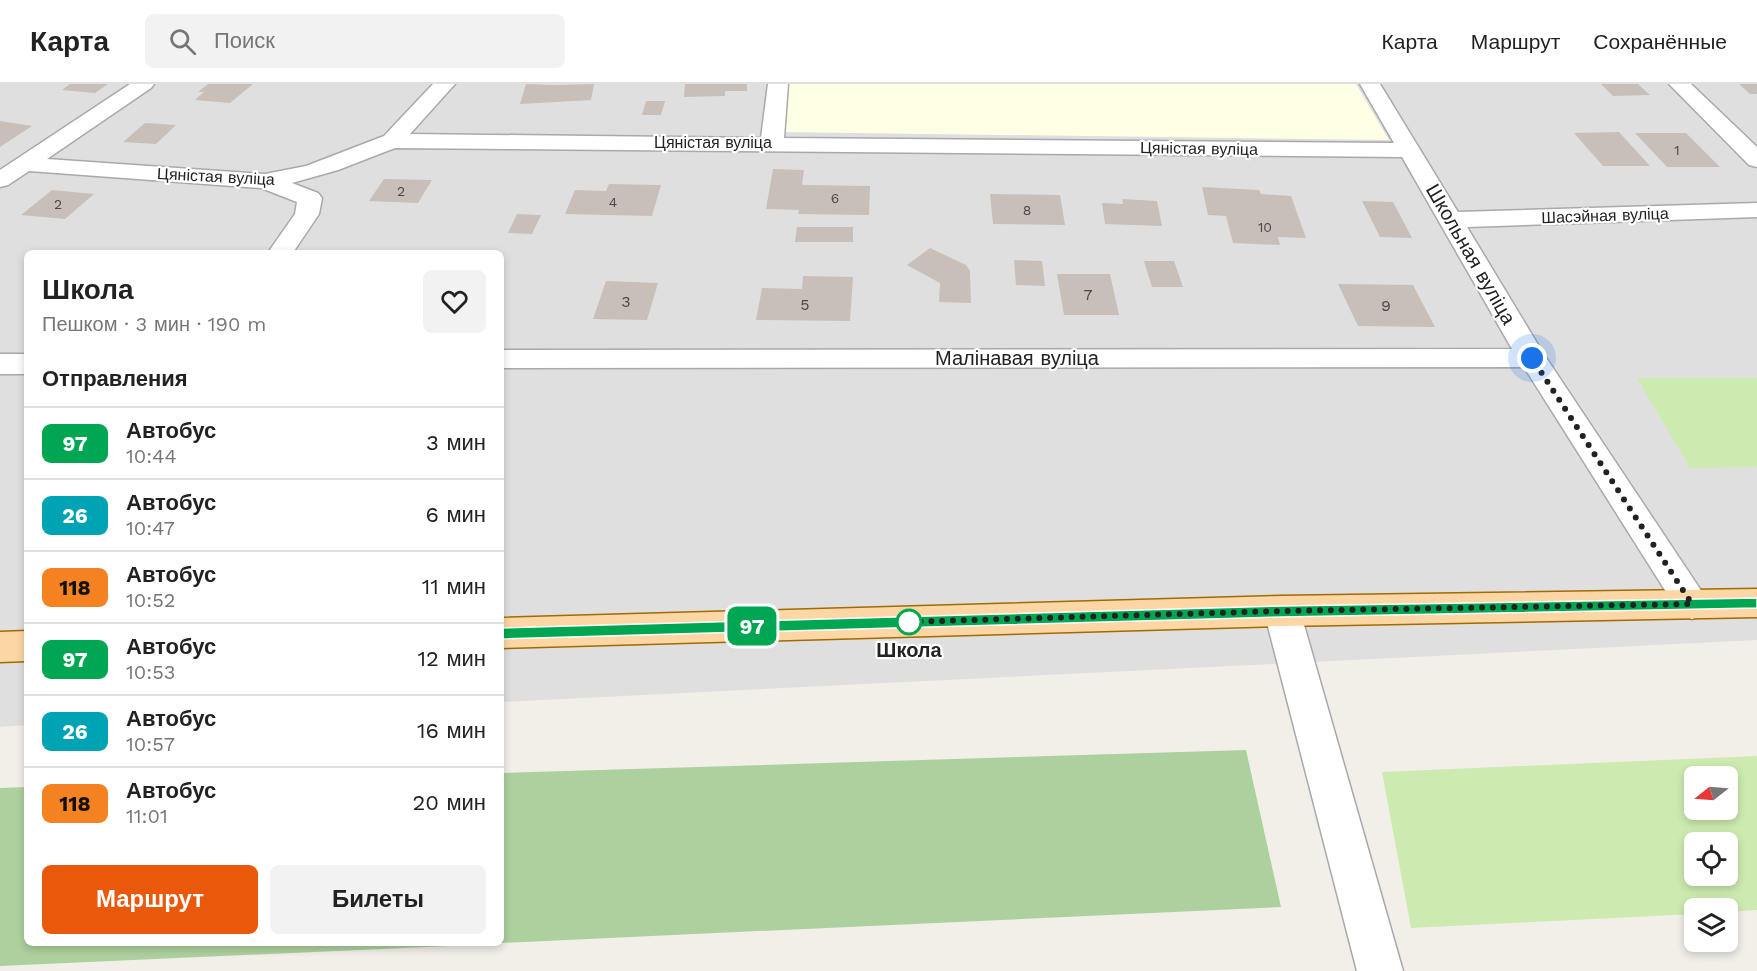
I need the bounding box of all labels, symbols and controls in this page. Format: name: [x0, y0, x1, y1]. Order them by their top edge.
search box: [145, 14, 565, 68]
text: Карта: [30, 25, 109, 58]
icon: search: [166, 25, 199, 58]
text: Поиск: [214, 28, 275, 53]
text: Карта: [1382, 29, 1438, 54]
text: Маршрут: [1471, 29, 1560, 54]
text: Сохранённые: [1593, 29, 1727, 54]
street label: Цяністая вуліца: [654, 133, 772, 152]
street label: Цяністая вуліца: [1140, 138, 1258, 159]
house number: 1: [1674, 142, 1680, 158]
street label: Цяністая вуліца: [157, 164, 275, 189]
street label: Школьная вуліца: [1421, 179, 1521, 329]
house number: 2: [397, 183, 405, 199]
house number: 6: [831, 190, 839, 206]
house number: 4: [609, 194, 617, 210]
house number: 2: [54, 196, 62, 212]
house number: 8: [1023, 202, 1031, 218]
street label: Шасэйная вуліца: [1541, 204, 1669, 227]
house number: 10: [1258, 219, 1272, 235]
button: heart: [423, 270, 486, 333]
text: Школа: [42, 273, 134, 306]
house number: 7: [1084, 285, 1093, 304]
house number: 3: [621, 292, 631, 311]
house number: 5: [800, 295, 810, 314]
house number: 9: [1381, 296, 1391, 315]
text: Пешком · 3 мин · 190 m: [42, 312, 266, 336]
your location: [1517, 343, 1547, 373]
street label: Малінавая вуліца: [935, 346, 1100, 370]
text: Отправления: [42, 366, 188, 391]
text: Автобус: [126, 418, 216, 443]
text: 3 мин: [426, 430, 486, 455]
text: 97: [62, 431, 88, 456]
text: 10:44: [126, 444, 177, 468]
text: Автобус: [126, 490, 216, 515]
text: 6 мин: [426, 502, 486, 527]
text: 26: [62, 503, 88, 528]
text: 10:47: [126, 516, 175, 540]
text: Автобус: [126, 562, 216, 587]
text: 11 мин: [422, 574, 486, 599]
text: 118: [59, 575, 91, 600]
text: 10:52: [126, 588, 175, 612]
line badge: 97: [725, 606, 779, 646]
marker: Школа: [896, 609, 922, 635]
text: 97: [739, 614, 765, 639]
text: Автобус: [126, 634, 216, 659]
place label: Школа: [876, 638, 943, 662]
text: 12 мин: [418, 646, 486, 671]
text: 97: [62, 647, 88, 672]
text: 10:53: [126, 660, 175, 684]
text: Автобус: [126, 706, 216, 731]
text: 16 мин: [417, 718, 486, 743]
text: 26: [62, 719, 88, 744]
text: 10:57: [126, 732, 175, 756]
north arrow: [1684, 766, 1738, 820]
map controls: [1684, 766, 1738, 952]
text: Автобус: [126, 778, 216, 803]
text: 20 мин: [412, 790, 486, 815]
text: 118: [59, 791, 91, 816]
text: 11:01: [126, 804, 168, 828]
button: locate: [1684, 832, 1738, 886]
button: Маршрут: [42, 865, 258, 934]
button: Билеты: [270, 865, 486, 934]
button: layers: [1684, 898, 1738, 952]

